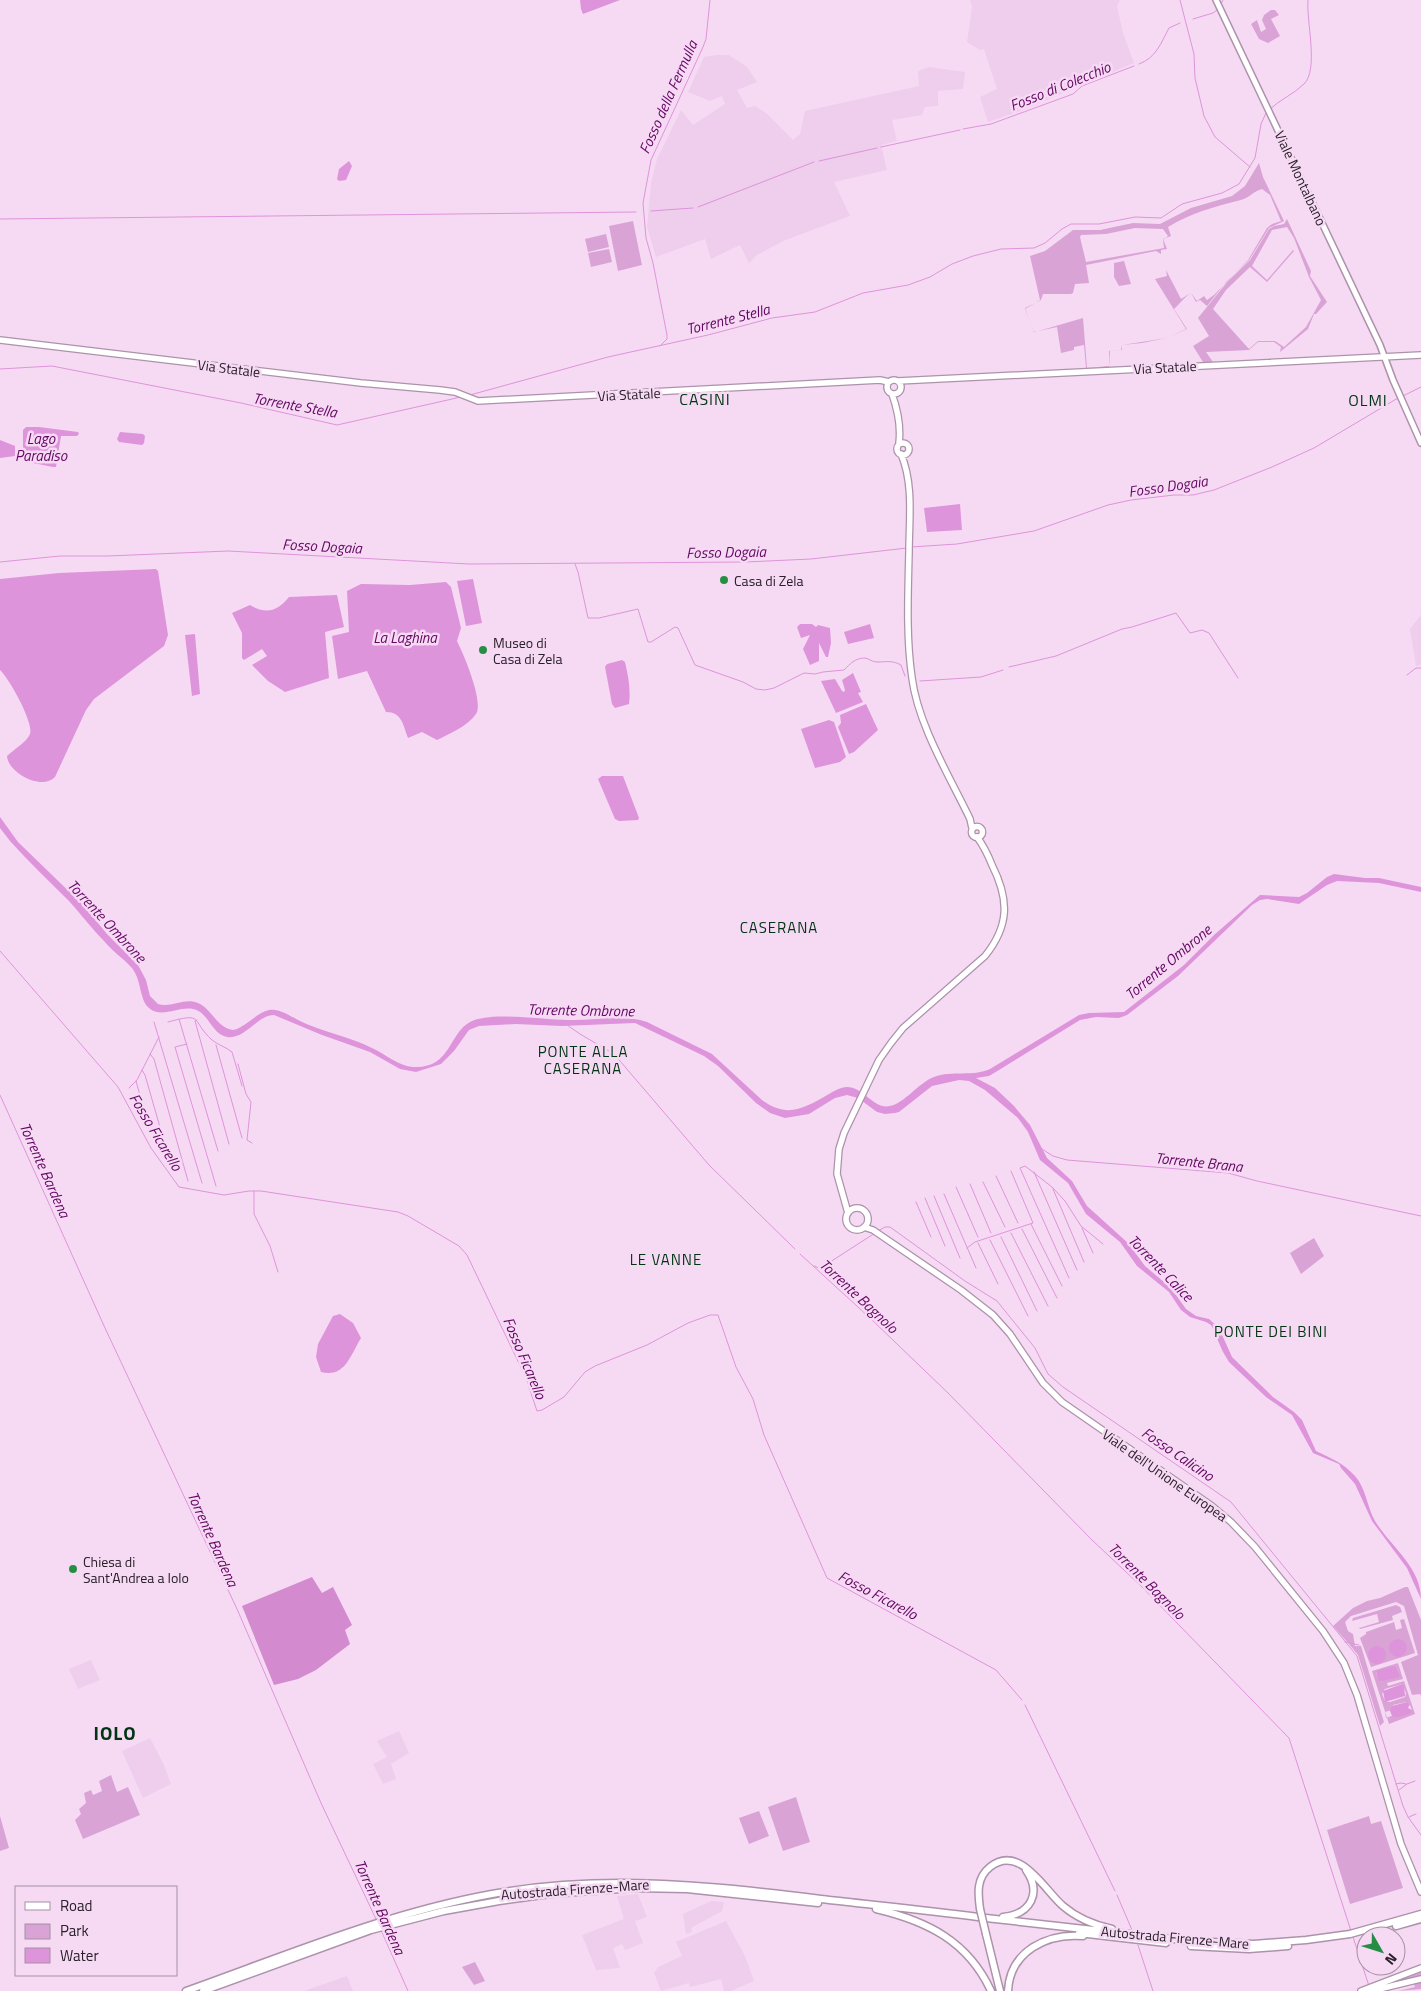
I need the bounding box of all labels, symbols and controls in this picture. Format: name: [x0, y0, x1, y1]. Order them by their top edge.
water label: Fosso della Fermulla: [633, 35, 704, 157]
water label: Fosso di Colecchio: [1006, 55, 1114, 117]
street label: Viale Montalbano: [1270, 127, 1332, 229]
water label: Torrente Stella: [684, 297, 773, 340]
street label: Via Statale: [196, 354, 262, 382]
street label: Via Statale: [1133, 355, 1197, 379]
street label: Via Statale: [597, 382, 661, 406]
water label: Torrente Stella: [251, 386, 340, 424]
district label: CASINI: [679, 387, 731, 411]
district label: OLMI: [1348, 388, 1388, 412]
water label: Lago Paradiso: [15, 427, 68, 467]
water label: Fosso Dogaia: [1127, 469, 1211, 503]
water label: Fosso Dogaia: [282, 532, 364, 560]
water label: Fosso Dogaia: [686, 540, 768, 564]
place label: Casa di Zela: [734, 570, 803, 591]
marker: Casa di Zela: [718, 574, 730, 586]
water label: La Laghina: [373, 626, 438, 649]
place label: Museo di Casa di Zela: [493, 632, 562, 669]
marker: Museo di Casa di Zela: [477, 644, 489, 656]
water label: Torrente Ombrone: [62, 874, 153, 969]
district label: CASERANA: [740, 916, 818, 939]
water label: Torrente Ombrone: [1120, 918, 1217, 1005]
water label: Torrente Ombrone: [527, 998, 636, 1022]
district label: PONTE ALLA CASERANA: [538, 1040, 628, 1080]
water label: Fosso Ficarello: [124, 1089, 189, 1176]
water label: Torrente Bardena: [14, 1119, 77, 1223]
water label: Torrente Brana: [1154, 1146, 1245, 1178]
water label: Torrente Calice: [1123, 1229, 1200, 1308]
district label: LE VANNE: [630, 1248, 702, 1271]
water label: Torrente Bagnolo: [814, 1253, 904, 1339]
water label: Fosso Ficarello: [497, 1313, 553, 1403]
district label: PONTE DEI BINI: [1214, 1320, 1328, 1343]
water label: Fosso Calicino: [1137, 1421, 1219, 1487]
street label: Viale dell'Unione Europea: [1098, 1424, 1232, 1526]
water label: Torrente Bardena: [182, 1488, 245, 1592]
water label: Torrente Bagnolo: [1103, 1537, 1191, 1625]
place label: Chiesa di Sant'Andrea a Iolo: [83, 1551, 189, 1588]
marker: Chiesa di Sant'Andrea a Iolo: [67, 1563, 79, 1575]
water label: Fosso Ficarello: [834, 1564, 922, 1626]
district label: IOLO: [93, 1718, 137, 1747]
water label: Torrente Bardena: [349, 1856, 412, 1960]
street label: Autostrada Firenze-Mare: [500, 1873, 650, 1905]
legend: [15, 1886, 178, 1976]
text: Road: [60, 1894, 92, 1917]
text: Park: [60, 1919, 89, 1942]
street label: Autostrada Firenze-Mare: [1100, 1920, 1250, 1954]
north arrow: [1356, 1926, 1406, 1976]
text: Water: [60, 1944, 99, 1967]
text: N: [1380, 1949, 1403, 1970]

